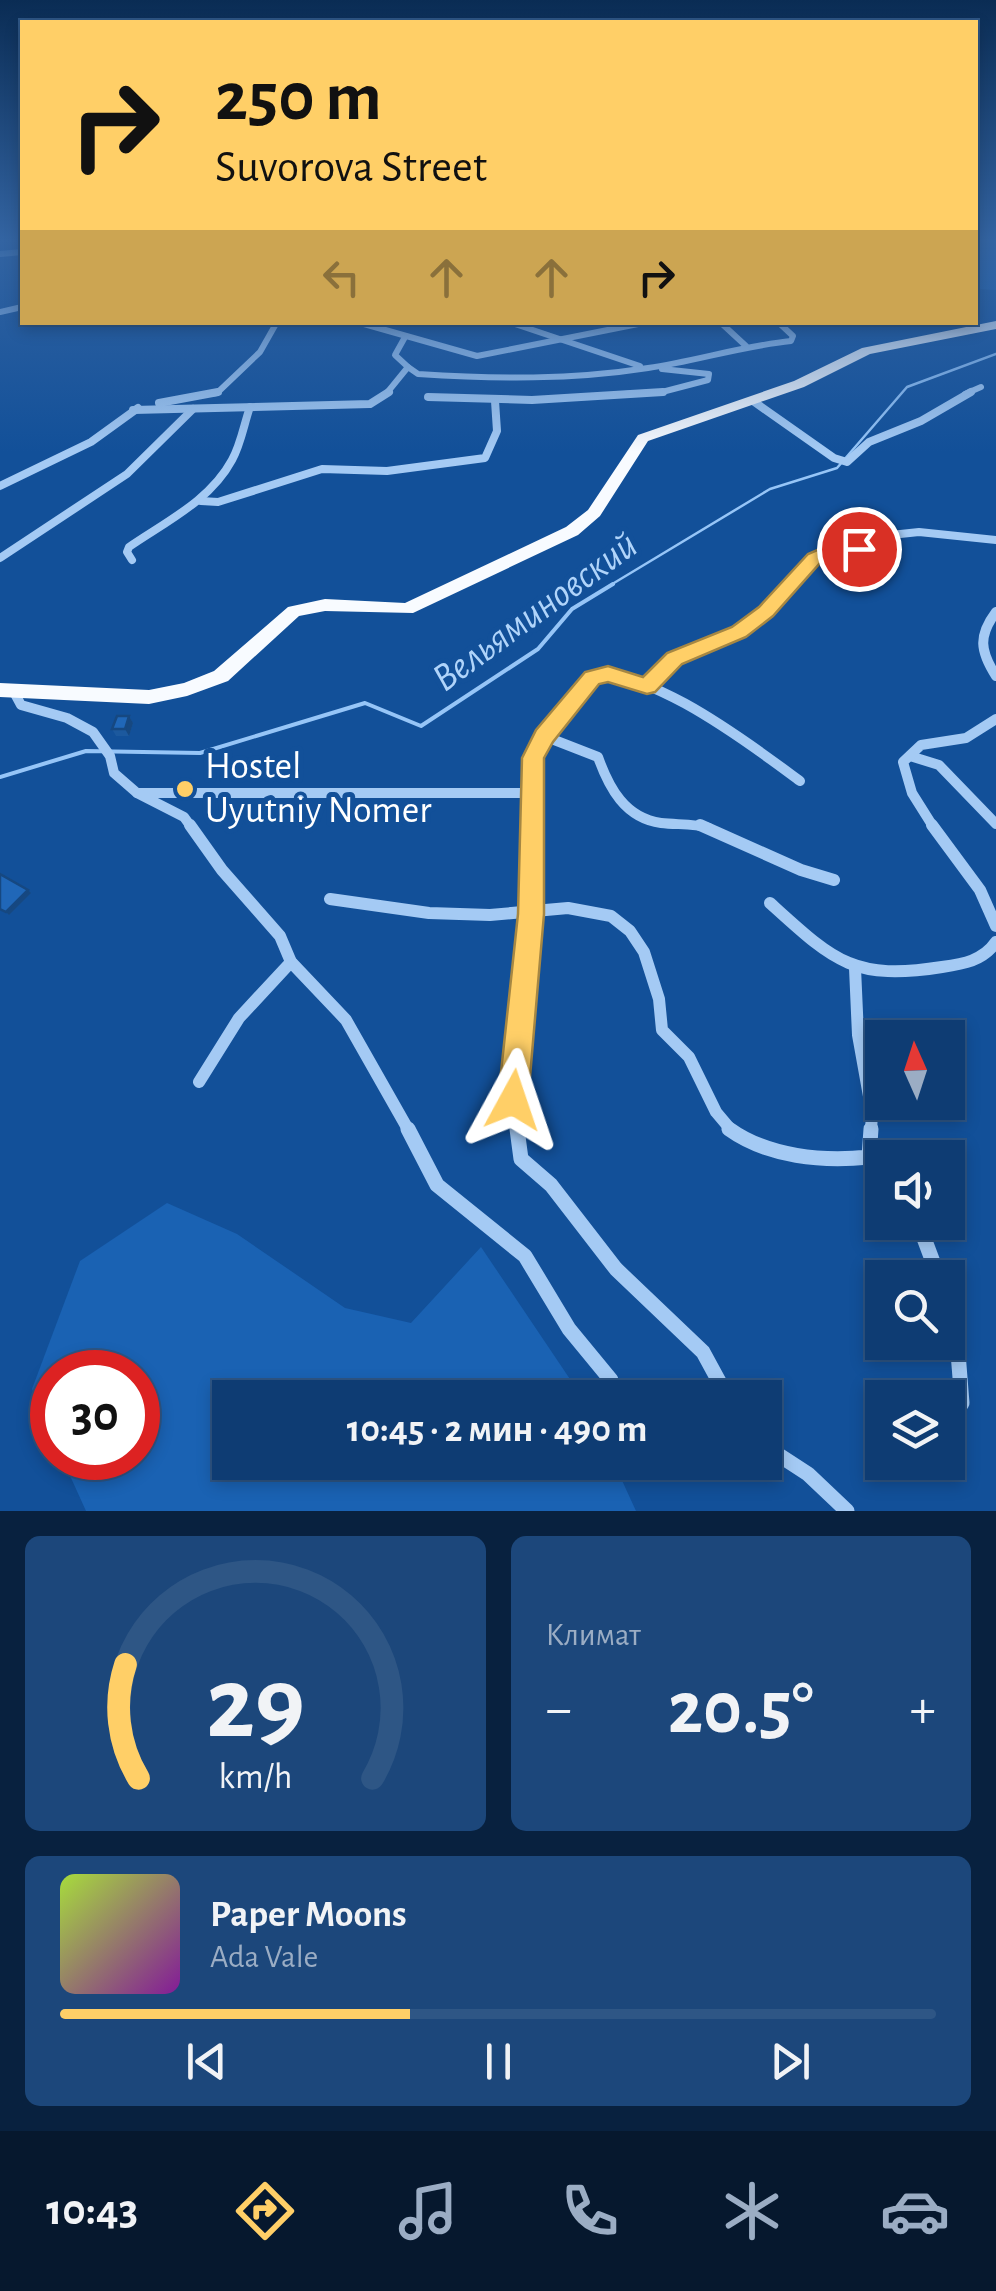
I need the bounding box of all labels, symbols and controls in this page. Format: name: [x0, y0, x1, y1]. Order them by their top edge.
icon: right: [50, 60, 180, 190]
text: 250 m: [215, 63, 382, 133]
text: Suvorova Street: [215, 145, 487, 190]
icon: left: [314, 250, 369, 305]
icon: ahead: [419, 250, 474, 305]
icon: ahead: [524, 250, 579, 305]
icon: right: [629, 250, 684, 305]
pin: [817, 507, 902, 592]
icon: arrive: [832, 522, 887, 577]
water label: Вельяминовский: [425, 525, 645, 699]
place label: Hostel Uyutniy Nomer: [205, 748, 432, 830]
marker: Hostel Uyutniy Nomer: [174, 778, 196, 800]
north arrow: [865, 1020, 965, 1120]
map controls: [865, 1020, 965, 1480]
position arrow: [461, 1048, 565, 1152]
button: sound: [865, 1140, 965, 1240]
button: search: [865, 1260, 965, 1360]
speed limit sign: 30: [30, 1350, 160, 1480]
button: layers: [865, 1380, 965, 1480]
text: 10:45 · 2 мин · 490 m: [347, 1411, 647, 1449]
text: Климат: [546, 1619, 641, 1651]
text: 29: [206, 1653, 305, 1757]
text: 20.5°: [668, 1672, 814, 1747]
text: −: [546, 1682, 572, 1737]
text: +: [910, 1682, 936, 1737]
text: km/h: [218, 1759, 292, 1795]
text: Paper Moons: [210, 1896, 407, 1934]
text: Ada Vale: [210, 1941, 318, 1973]
icon: previous: [179, 2034, 234, 2089]
icon: pause: [471, 2034, 526, 2089]
icon: next: [763, 2034, 818, 2089]
icon: directions: [230, 2176, 300, 2246]
icon: music: [393, 2176, 463, 2246]
icon: phone: [555, 2176, 625, 2246]
icon: climate: [717, 2176, 787, 2246]
icon: car: [880, 2176, 950, 2246]
text: 10:43: [46, 2188, 138, 2233]

